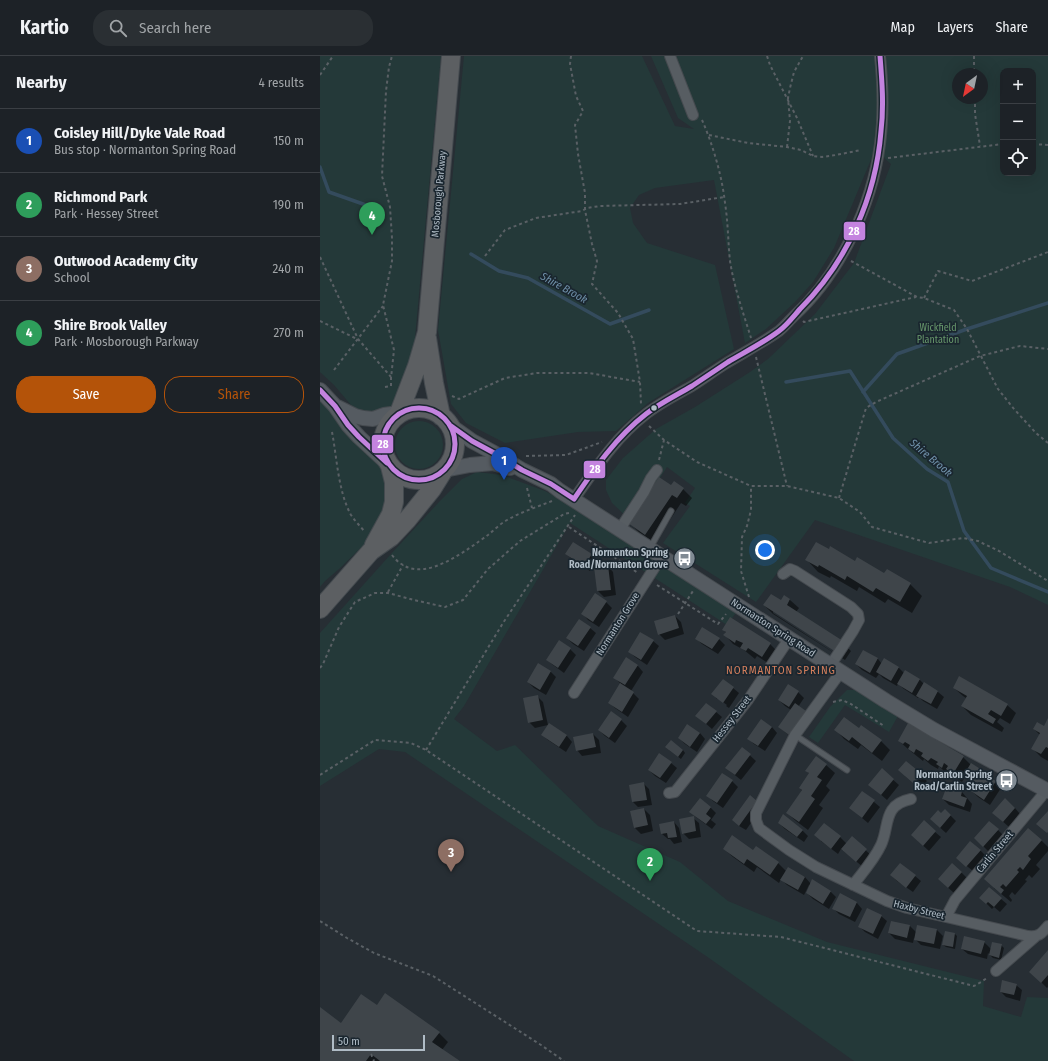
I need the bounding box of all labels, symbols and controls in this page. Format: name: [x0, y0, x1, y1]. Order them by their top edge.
search box: [93, 10, 373, 46]
text: Kartio: [20, 16, 69, 39]
icon: search: [107, 17, 129, 39]
text: Search here: [139, 19, 211, 37]
text: Map: [891, 19, 915, 36]
text: Layers: [937, 19, 973, 36]
text: Share: [995, 19, 1028, 36]
north arrow: [952, 68, 988, 104]
map controls: [1000, 68, 1036, 176]
button: +: [1000, 68, 1036, 104]
text: Nearby: [16, 72, 67, 93]
text: 4 results: [258, 75, 304, 90]
button: −: [1000, 104, 1036, 140]
text: Coisley Hill/Dyke Vale Road: [54, 124, 225, 142]
text: 1: [26, 133, 32, 148]
text: 150 m: [273, 133, 304, 148]
button: locate: [1000, 140, 1036, 176]
text: Bus stop · Normanton Spring Road: [54, 142, 236, 157]
street label: Mosborough Parkway: [429, 150, 449, 238]
text: Richmond Park: [54, 188, 147, 206]
text: 2: [26, 197, 32, 212]
text: 190 m: [273, 197, 304, 212]
pin: 4: [359, 202, 385, 235]
text: Park · Hessey Street: [54, 206, 158, 221]
line badge: 28: [843, 221, 866, 241]
text: 28: [848, 225, 860, 238]
text: Outwood Academy City: [54, 252, 198, 270]
text: 3: [26, 261, 32, 276]
text: 240 m: [272, 261, 304, 276]
water label: Shire Brook: [537, 269, 590, 306]
text: School: [54, 270, 90, 285]
text: Shire Brook Valley: [54, 316, 167, 334]
park label: Wickfield Plantation: [917, 322, 959, 346]
text: 4: [26, 325, 32, 340]
text: 270 m: [273, 325, 304, 340]
text: Park · Mosborough Parkway: [54, 334, 199, 349]
button: Save: [16, 376, 156, 413]
button: Share: [164, 376, 304, 413]
unlabelled marker: [649, 403, 659, 413]
line badge: 28: [371, 434, 394, 454]
water label: Shire Brook: [906, 436, 955, 480]
text: 28: [377, 438, 389, 451]
pin: 1: [491, 447, 517, 480]
line badge: 28: [583, 460, 606, 479]
text: 28: [589, 463, 601, 476]
your location: [755, 540, 775, 560]
bus stop icon: Normanton Spring Road/Normanton Grove: [671, 546, 697, 572]
place label: Normanton Spring Road/Normanton Grove: [569, 547, 668, 571]
street label: Normanton Grove: [594, 590, 642, 658]
street label: Normanton Spring Road: [729, 596, 817, 660]
district label: NORMANTON SPRING: [726, 664, 836, 677]
street label: Hessey Street: [710, 693, 754, 745]
bus stop icon: Normanton Spring Road/Carlin Street: [994, 768, 1020, 794]
place label: Normanton Spring Road/Carlin Street: [914, 769, 992, 793]
street label: Carlin Street: [974, 828, 1016, 875]
pin: 3: [438, 839, 464, 872]
pin: 2: [637, 848, 663, 881]
street label: Haxby Street: [892, 898, 946, 922]
scale bar: [332, 1033, 425, 1052]
text: 50 m: [338, 1035, 360, 1048]

